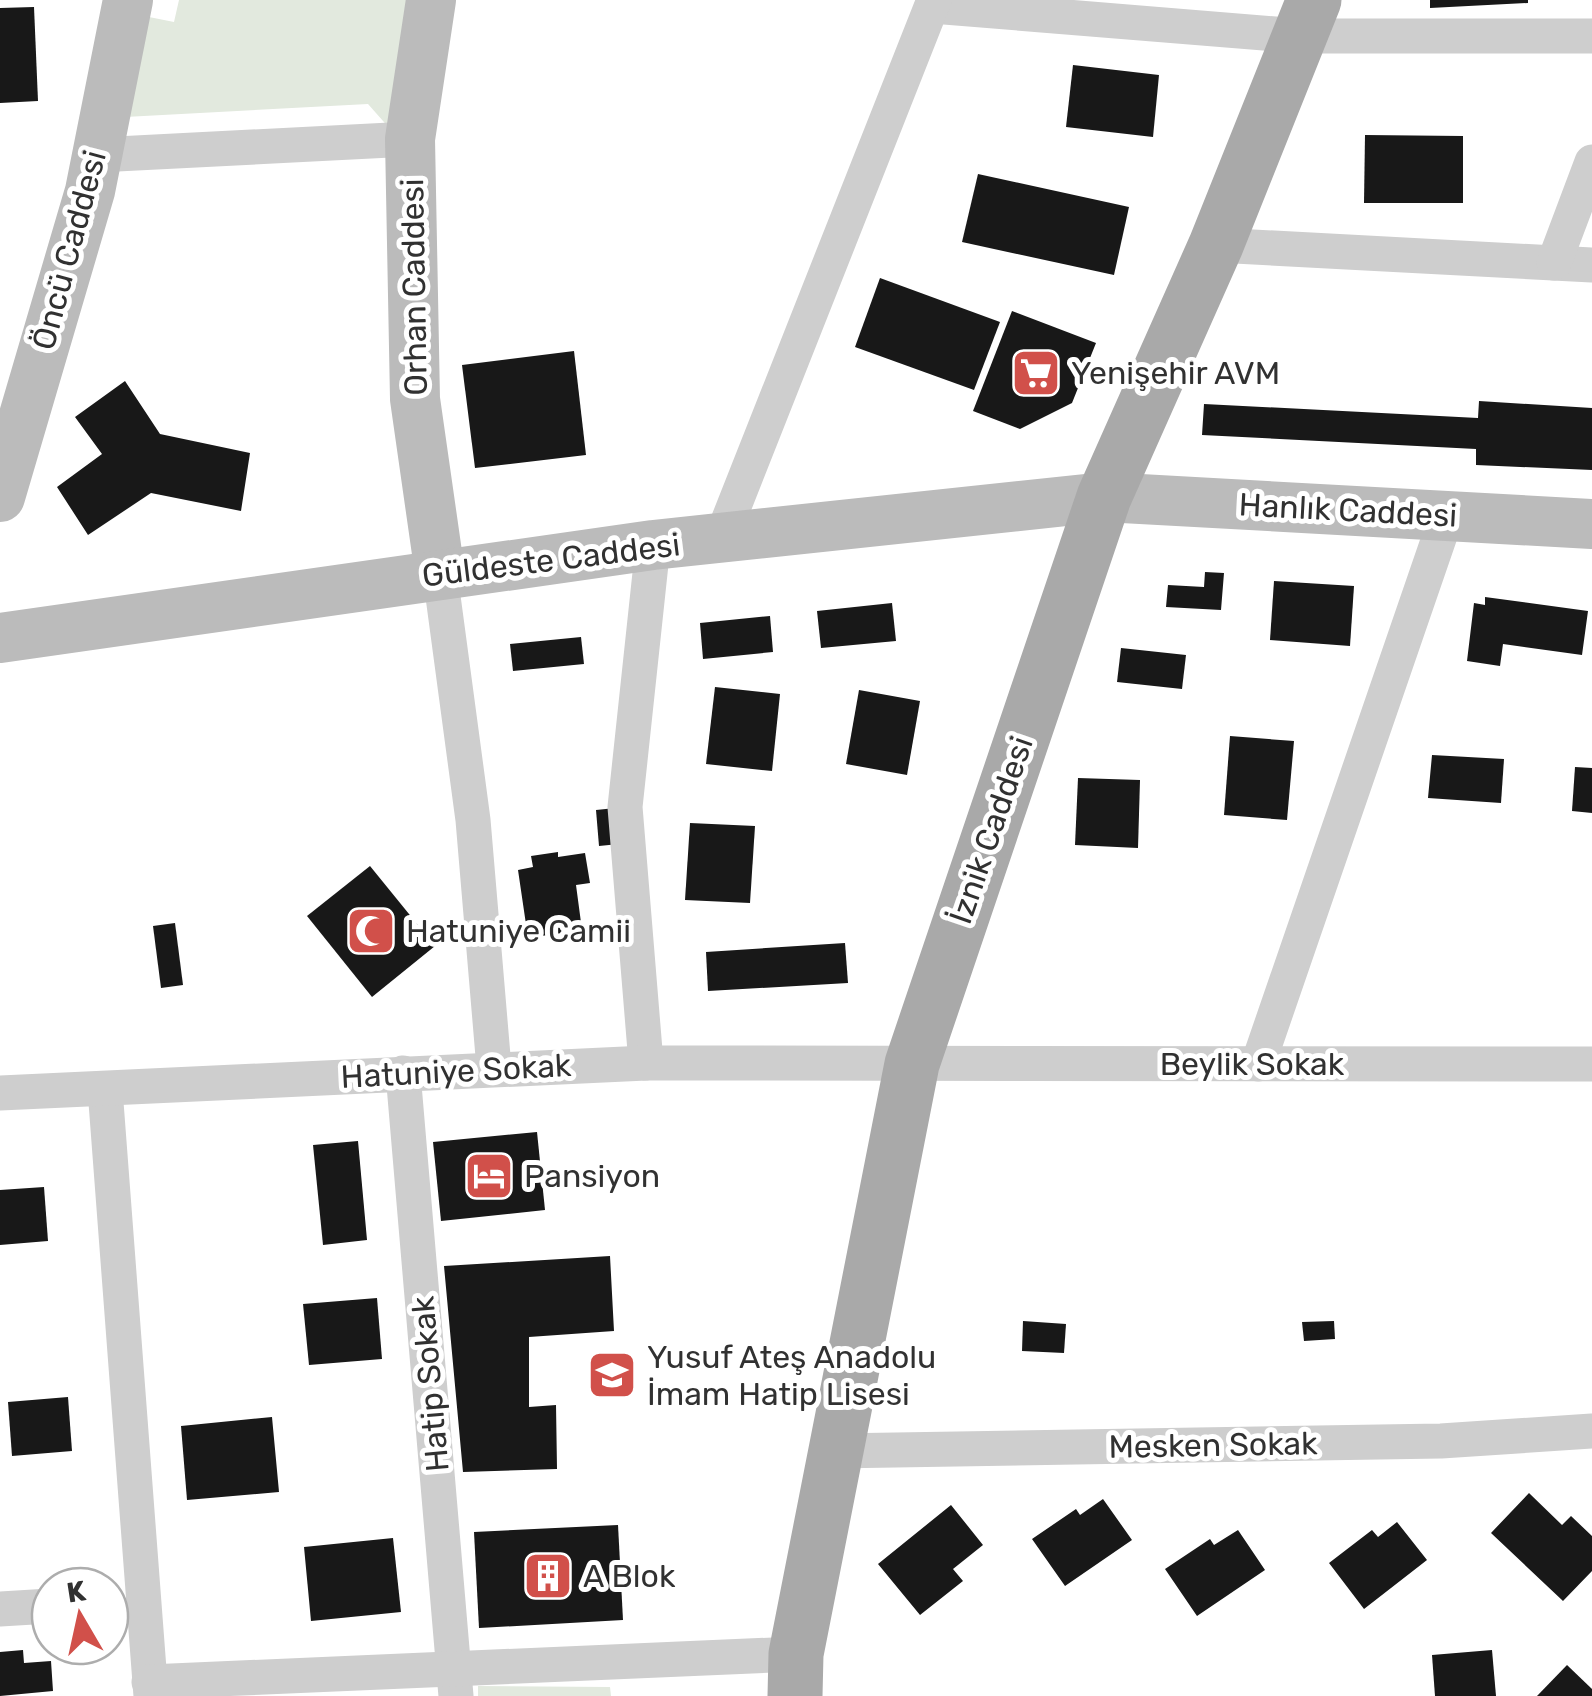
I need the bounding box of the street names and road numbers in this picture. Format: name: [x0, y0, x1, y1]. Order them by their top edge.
street label: Öncü Caddesi: [24, 146, 114, 354]
street label: Orhan Caddesi: [393, 178, 435, 396]
street label: Hanlık Caddesi: [1238, 485, 1458, 535]
street label: Güldeste Caddesi: [420, 525, 682, 595]
street label: İznik Caddesi: [941, 732, 1041, 928]
street label: Beylik Sokak: [1160, 1045, 1345, 1083]
street label: Hatuniye Sokak: [340, 1046, 573, 1096]
street label: Hatip Sokak: [403, 1294, 457, 1473]
street label: Mesken Sokak: [1108, 1424, 1318, 1466]

